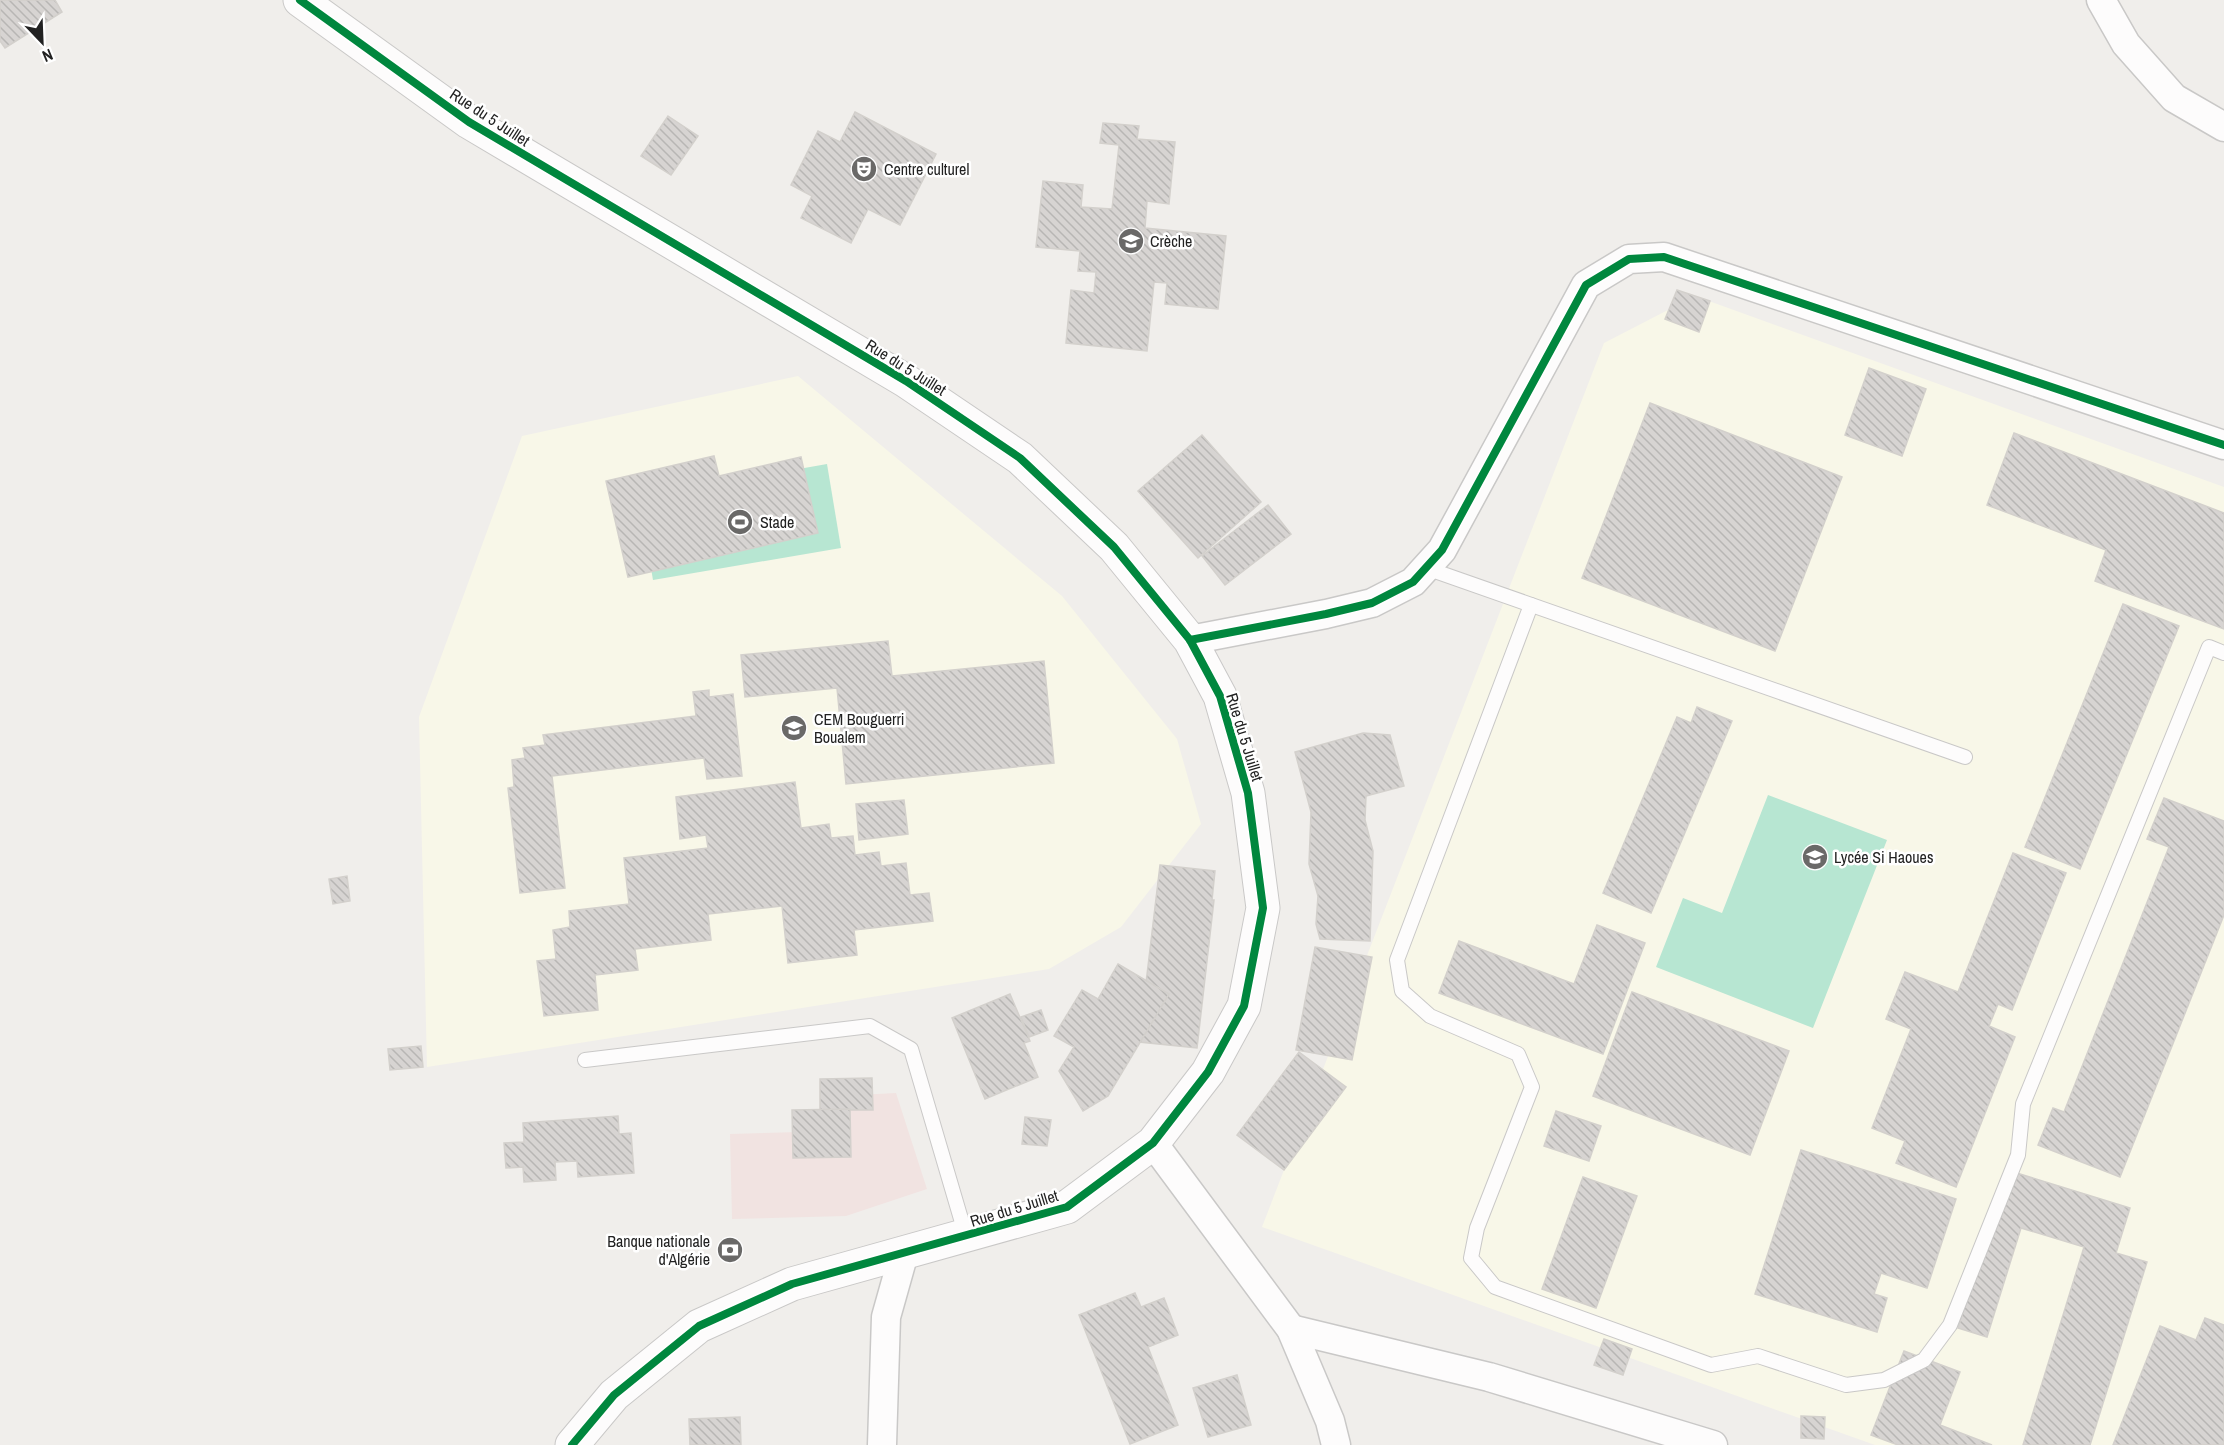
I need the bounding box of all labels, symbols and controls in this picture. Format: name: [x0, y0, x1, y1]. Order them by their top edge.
north arrow: [12, 12, 72, 72]
text: N: [39, 44, 57, 68]
street label: Rue du 5 Juillet: [446, 83, 535, 151]
theatre icon: Centre culturel: [849, 154, 879, 184]
place label: Centre culturel: [884, 158, 969, 180]
school or university icon: Crèche: [1116, 226, 1146, 256]
place label: Crèche: [1150, 230, 1192, 252]
street label: Rue du 5 Juillet: [862, 334, 951, 401]
sports icon: Stade: [725, 507, 755, 537]
place label: Stade: [760, 511, 794, 533]
street label: Rue du 5 Juillet: [1221, 690, 1269, 784]
place label: CEM Bouguerri Boualem: [814, 708, 904, 748]
school or university icon: CEM Bouguerri Boualem: [779, 713, 809, 743]
school or university icon: Lycée Si Haoues: [1800, 842, 1830, 872]
place label: Lycée Si Haoues: [1834, 846, 1933, 868]
street label: Rue du 5 Juillet: [967, 1184, 1061, 1232]
place label: Banque nationale d'Algérie: [607, 1230, 710, 1270]
bank icon: Banque nationale d'Algérie: [715, 1235, 745, 1265]

